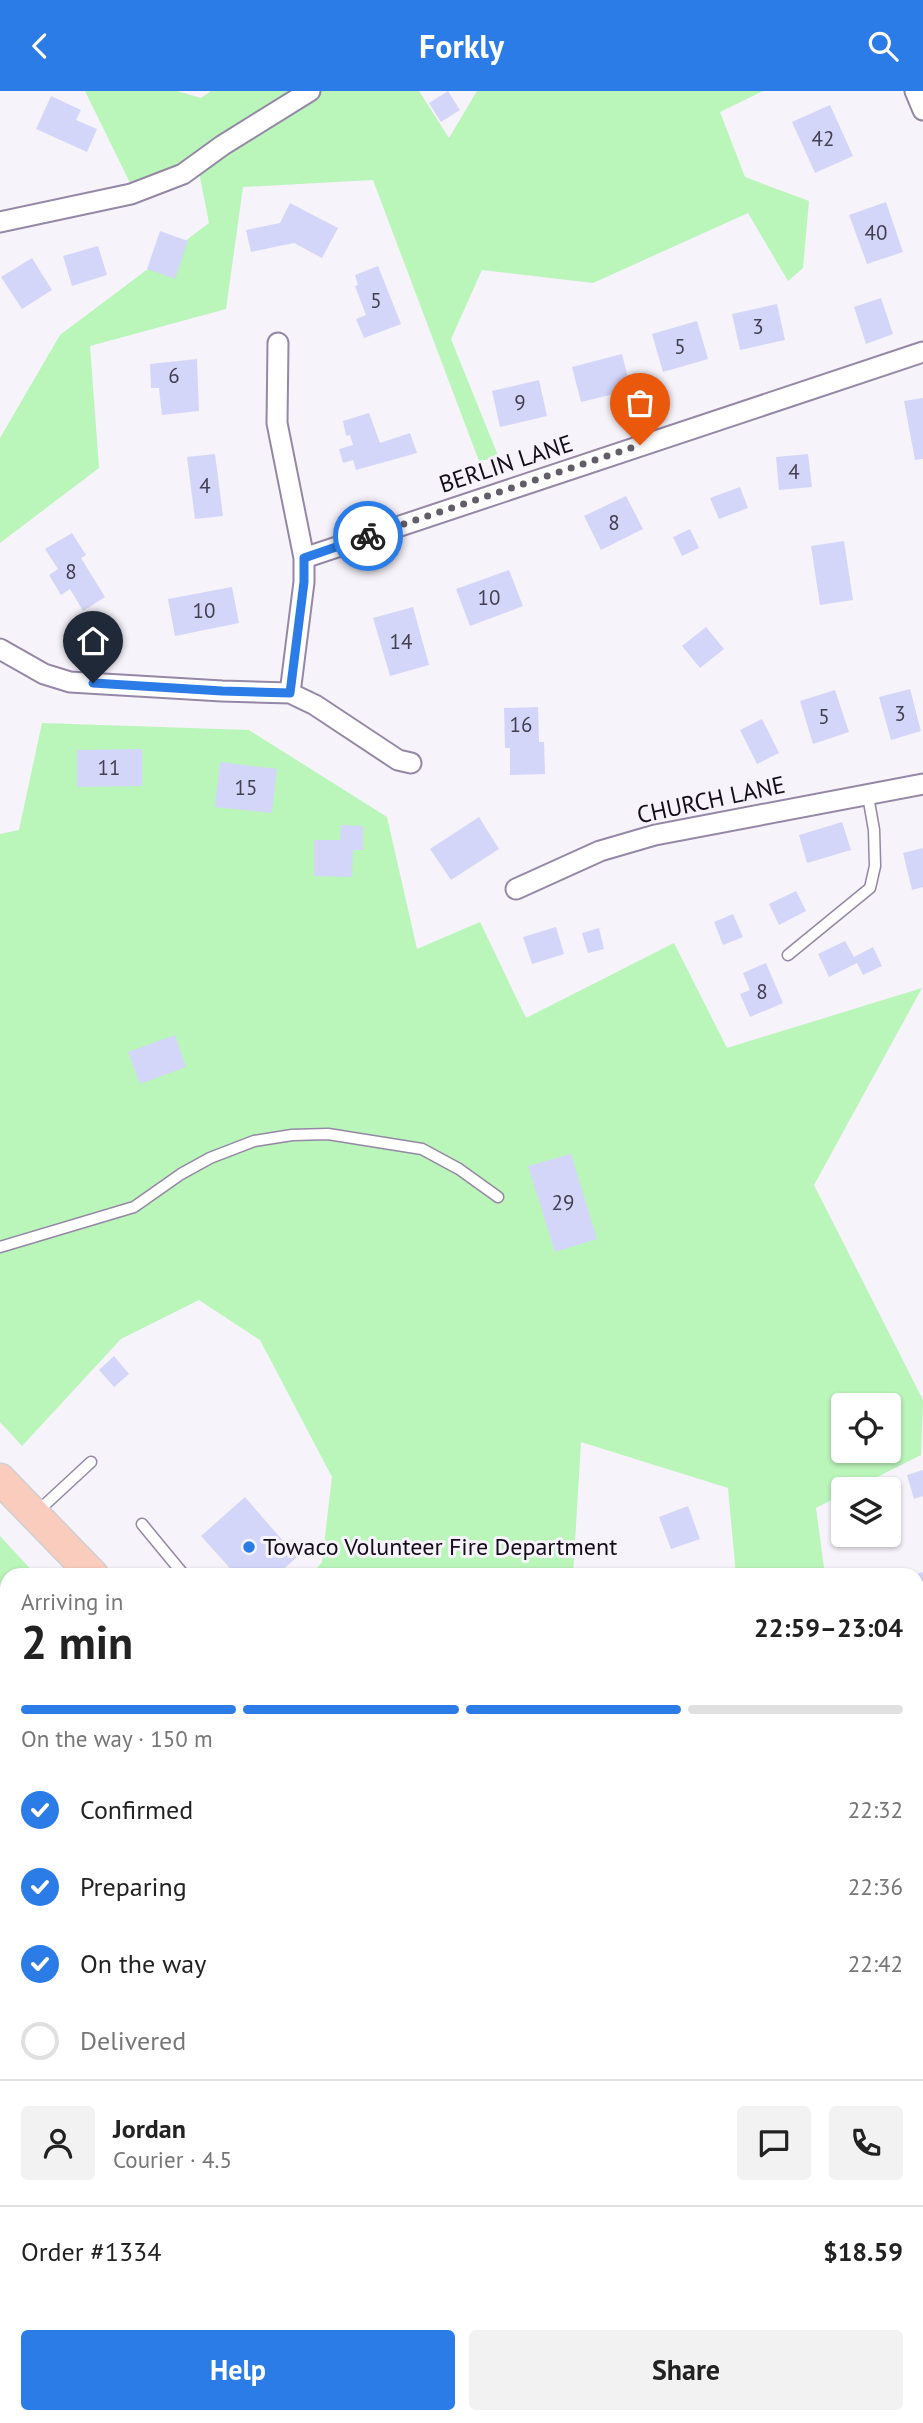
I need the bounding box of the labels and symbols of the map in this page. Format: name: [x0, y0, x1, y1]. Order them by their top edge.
house number: 42: [812, 125, 834, 152]
house number: 40: [865, 219, 887, 246]
house number: 5: [370, 287, 382, 314]
house number: 3: [752, 313, 764, 340]
house number: 5: [674, 333, 686, 360]
house number: 6: [168, 362, 180, 389]
pin: [610, 373, 670, 445]
house number: 9: [514, 389, 526, 416]
street label: BERLIN LANE: [435, 427, 577, 500]
house number: 4: [788, 458, 800, 485]
house number: 4: [199, 472, 211, 499]
courier: [333, 501, 403, 571]
house number: 8: [608, 509, 620, 536]
house number: 8: [65, 558, 77, 585]
house number: 10: [478, 584, 500, 611]
house number: 10: [193, 597, 215, 624]
pin: [63, 611, 123, 683]
house number: 14: [390, 628, 412, 655]
house number: 3: [894, 700, 906, 727]
house number: 5: [818, 703, 830, 730]
house number: 16: [510, 711, 532, 738]
house number: 11: [98, 754, 120, 781]
street label: CHURCH LANE: [634, 769, 788, 830]
house number: 15: [235, 774, 257, 801]
house number: 8: [756, 978, 768, 1005]
house number: 29: [552, 1189, 574, 1216]
place label: Towaco Volunteer Fire Department: [263, 1531, 617, 1562]
marker: Towaco Volunteer Fire Department: [241, 1539, 257, 1555]

